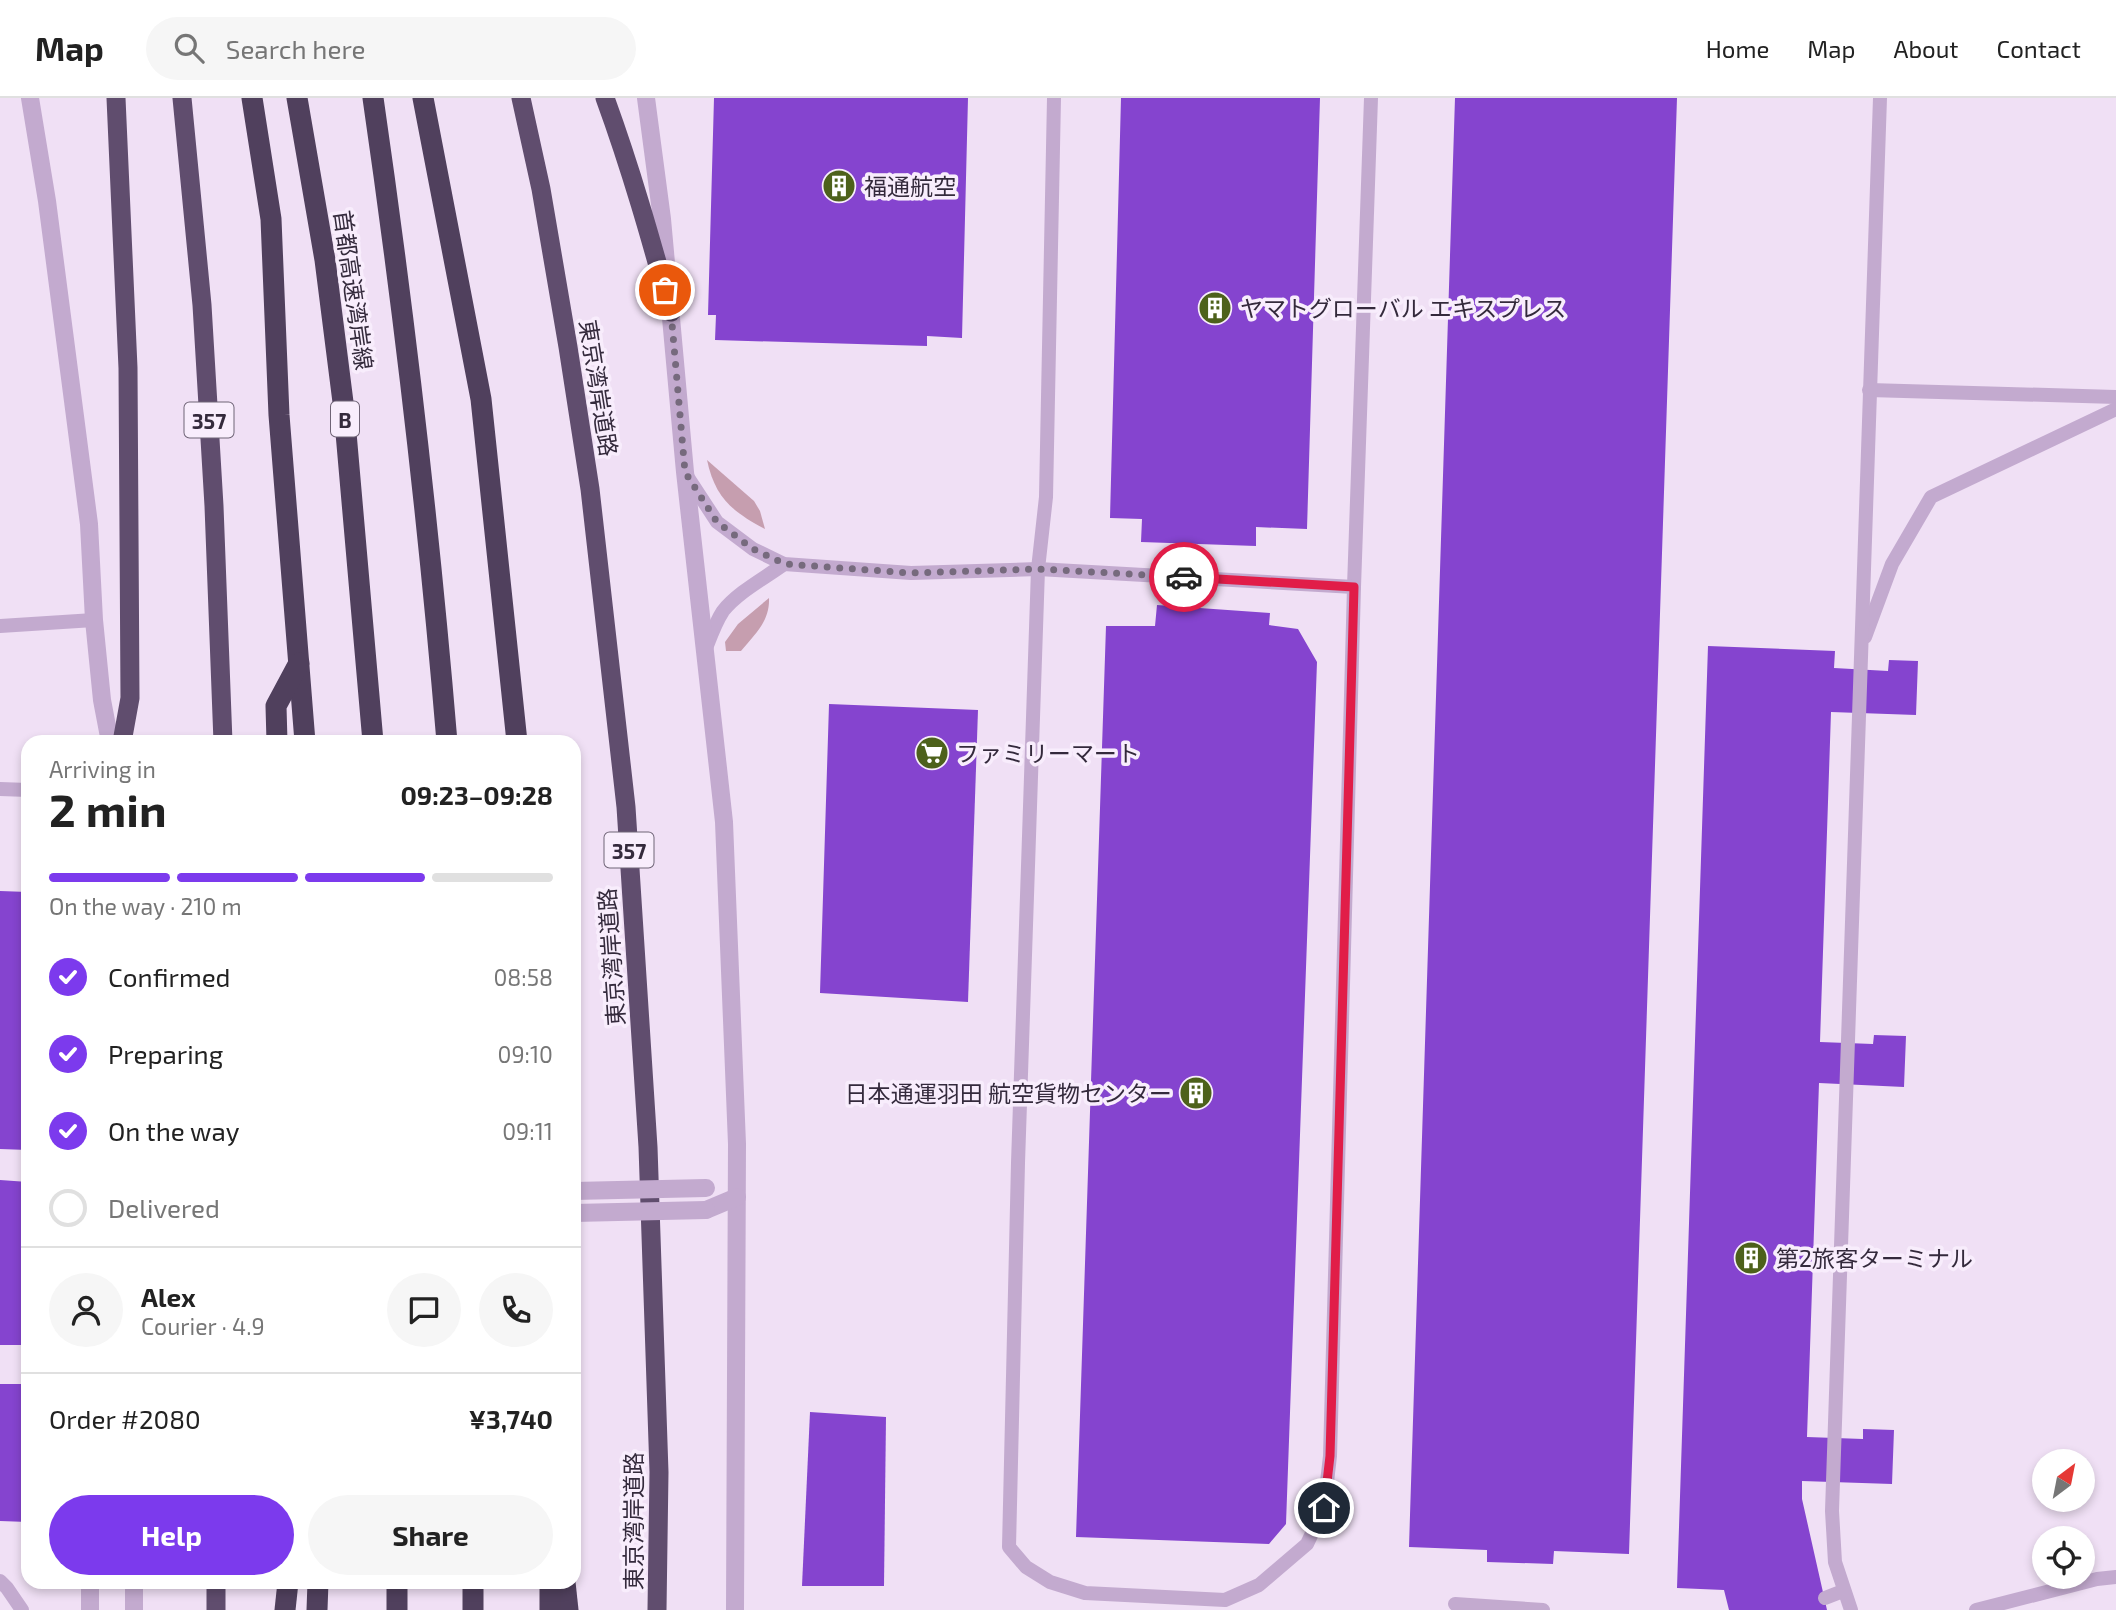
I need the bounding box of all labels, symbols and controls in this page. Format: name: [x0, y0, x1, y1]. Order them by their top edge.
search box: [146, 17, 636, 80]
text: Map: [35, 28, 104, 68]
icon: search: [170, 29, 208, 67]
text: Search here: [226, 33, 365, 64]
text: Home: [1706, 34, 1769, 63]
text: Map: [1807, 34, 1855, 63]
text: About: [1893, 34, 1959, 63]
text: Contact: [1997, 34, 2081, 63]
building icon: 福通航空: [820, 167, 858, 205]
place label: 福通航空: [864, 172, 956, 200]
street label: 首都高速湾岸線: [329, 208, 379, 372]
pin: [635, 260, 695, 320]
icon: bag: [646, 271, 684, 309]
building icon: ヤマトグローバル エキスプレス: [1196, 289, 1234, 327]
place label: ヤマトグローバル エキスプレス: [1240, 294, 1566, 322]
street label: 東京湾岸道路: [574, 318, 624, 458]
road number: 357: [184, 402, 234, 438]
road number: B: [331, 402, 359, 436]
courier: [1149, 542, 1219, 612]
icon: car: [1165, 558, 1203, 596]
supermarket icon: ファミリーマート: [913, 734, 951, 772]
place label: ファミリーマート: [956, 739, 1140, 767]
text: Arriving in: [49, 755, 156, 783]
text: 09:23–09:28: [400, 779, 553, 810]
text: 2 min: [49, 781, 167, 836]
road number: 357: [604, 832, 654, 868]
street label: 東京湾岸道路: [592, 887, 630, 1027]
text: On the way · 210 m: [49, 892, 242, 920]
icon: check: [49, 958, 87, 996]
text: Confirmed: [108, 961, 231, 992]
text: 08:58: [493, 963, 553, 991]
icon: check: [49, 1035, 87, 1073]
text: Preparing: [108, 1038, 223, 1069]
text: 09:10: [498, 1040, 553, 1068]
building icon: 日本通運羽田 航空貨物センター: [1177, 1074, 1215, 1112]
place label: 日本通運羽田 航空貨物センター: [845, 1079, 1172, 1107]
icon: check: [49, 1112, 87, 1150]
text: On the way: [108, 1115, 239, 1146]
text: 09:11: [502, 1117, 553, 1145]
text: Delivered: [108, 1192, 220, 1223]
building icon: 第2旅客ターミナル: [1732, 1239, 1770, 1277]
place label: 第2旅客ターミナル: [1776, 1244, 1973, 1272]
button: person: [49, 1273, 123, 1347]
button: chat: [387, 1273, 461, 1347]
button: phone: [479, 1273, 553, 1347]
text: Alex: [141, 1281, 196, 1312]
text: Courier · 4.9: [141, 1312, 265, 1340]
text: Order #2080: [49, 1403, 201, 1434]
text: ¥3,740: [469, 1403, 553, 1434]
north arrow: [2032, 1449, 2095, 1512]
map controls: [2032, 1449, 2095, 1589]
street label: 東京湾岸道路: [619, 1452, 647, 1590]
pin: [1294, 1478, 1354, 1538]
icon: home: [1305, 1489, 1343, 1527]
button: Help: [49, 1495, 294, 1575]
button: Share: [308, 1495, 553, 1575]
button: locate: [2032, 1526, 2095, 1589]

